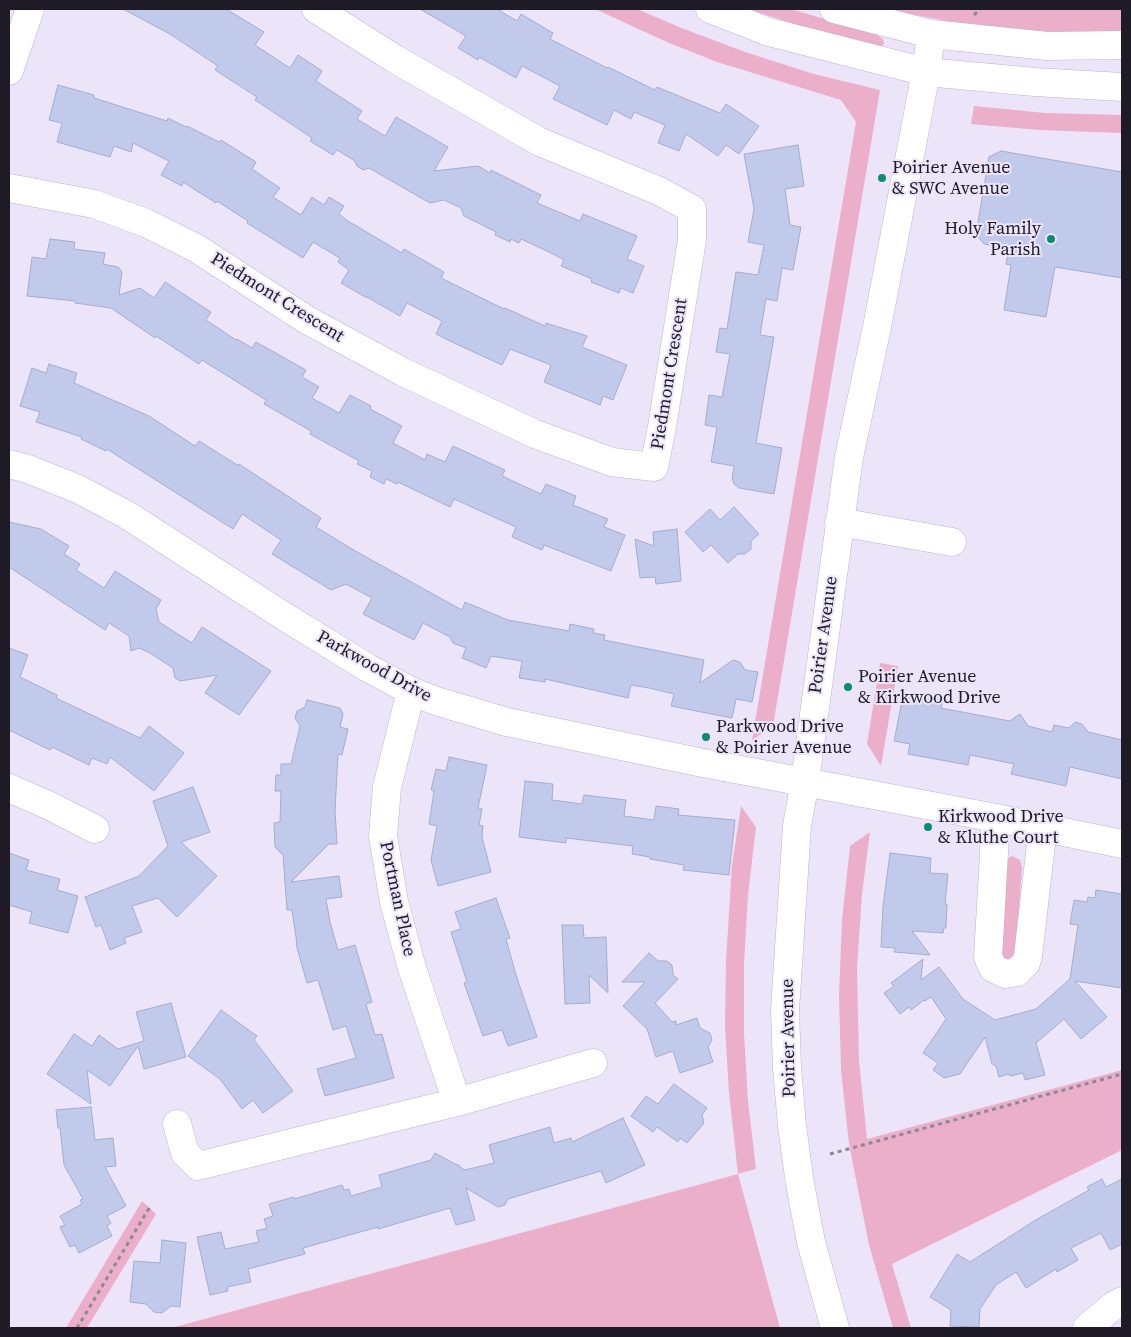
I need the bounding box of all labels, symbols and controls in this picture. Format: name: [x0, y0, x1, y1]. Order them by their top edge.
place label: Poirier Avenue & SWC Avenue: [892, 157, 1011, 200]
marker: Poirier Avenue & SWC Avenue: [876, 172, 888, 184]
place label: Holy Family Parish: [944, 218, 1041, 260]
marker: Holy Family Parish: [1045, 233, 1057, 245]
street label: Piedmont Crescent: [206, 248, 348, 348]
street label: Piedmont Crescent: [647, 297, 693, 451]
street label: Poirier Avenue: [805, 575, 843, 695]
street label: Parkwood Drive: [313, 627, 435, 707]
place label: Poirier Avenue & Kirkwood Drive: [858, 666, 1001, 709]
marker: Poirier Avenue & Kirkwood Drive: [842, 681, 854, 693]
place label: Parkwood Drive & Poirier Avenue: [716, 716, 852, 759]
marker: Parkwood Drive & Poirier Avenue: [700, 731, 712, 743]
place label: Kirkwood Drive & Kluthe Court: [938, 806, 1064, 849]
marker: Kirkwood Drive & Kluthe Court: [922, 821, 934, 833]
street label: Portman Place: [374, 839, 420, 959]
street label: Poirier Avenue: [777, 979, 801, 1097]

